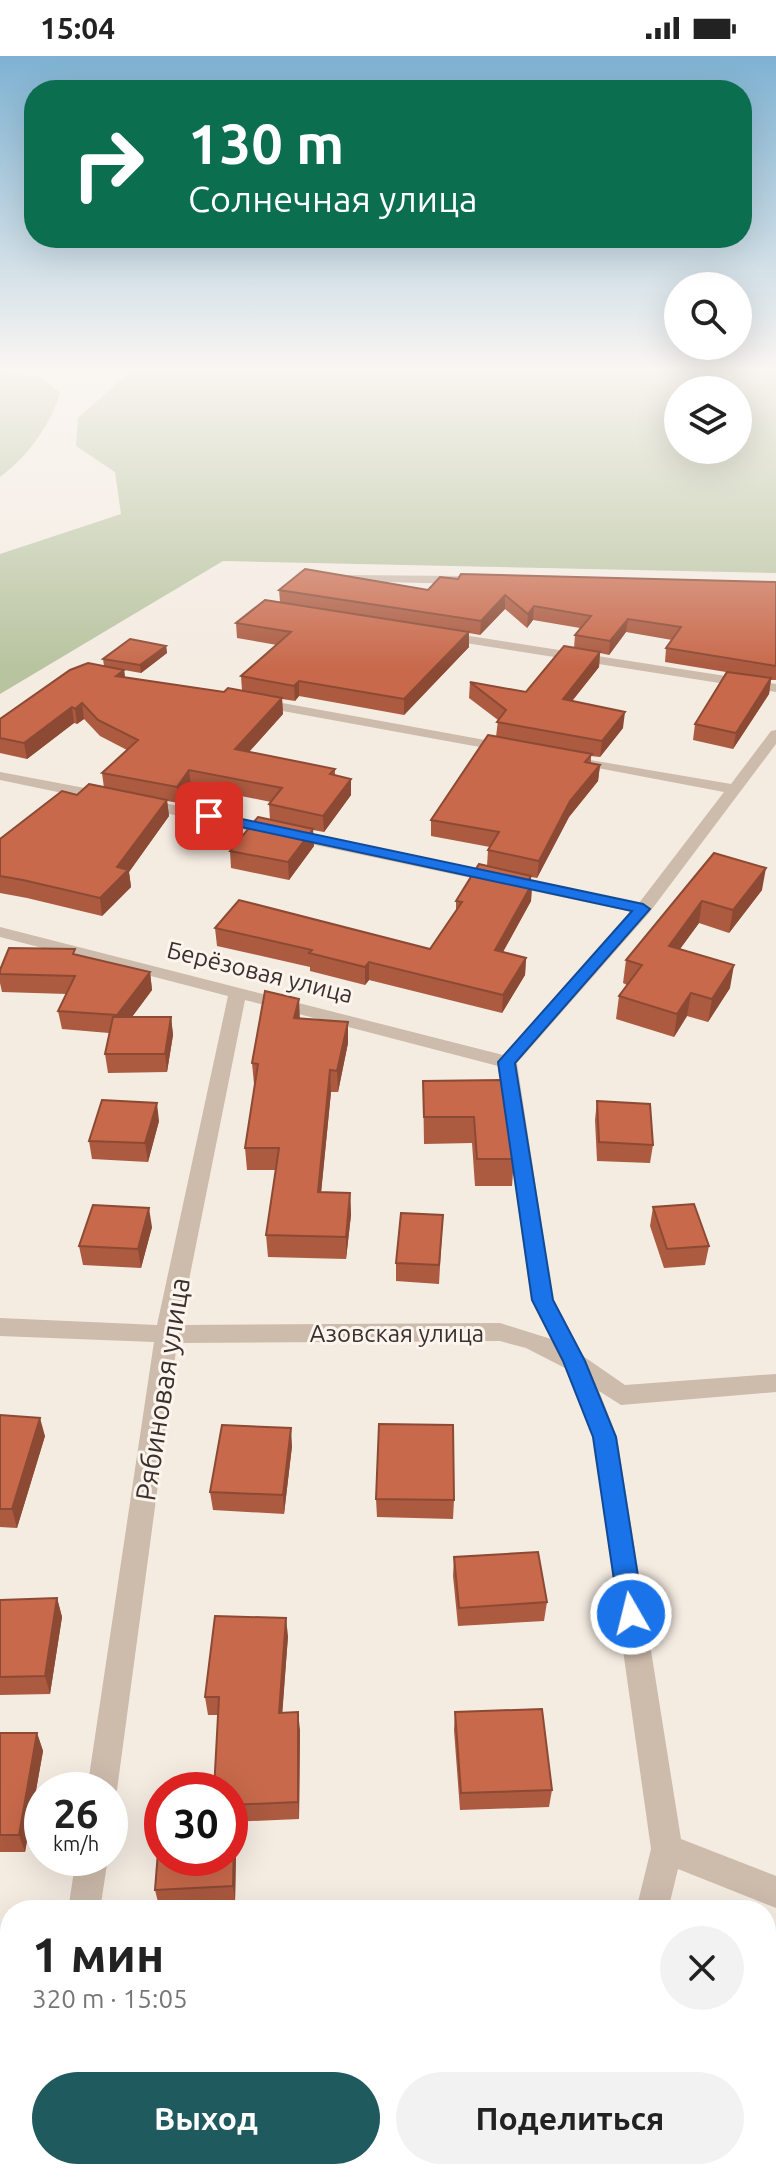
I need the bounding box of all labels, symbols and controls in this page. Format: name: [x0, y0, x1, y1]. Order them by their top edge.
text: 15:04: [40, 11, 115, 45]
icon: right: [56, 112, 160, 216]
text: 130 m: [188, 112, 344, 175]
text: Солнечная улица: [188, 178, 478, 219]
map controls: [664, 272, 752, 464]
button: search: [664, 272, 752, 360]
button: layers: [664, 376, 752, 464]
pin: [175, 782, 243, 850]
icon: arrive: [187, 794, 231, 838]
street label: Берёзовая улица: [164, 936, 356, 1008]
street label: Рябиновая улица: [129, 1275, 195, 1503]
street label: Азовская улица: [310, 1320, 484, 1347]
position arrow: [589, 1572, 673, 1656]
speed limit sign: 30: [144, 1772, 248, 1876]
text: 26: [53, 1791, 99, 1836]
text: km/h: [53, 1832, 99, 1855]
button: close: [660, 1926, 744, 2010]
text: 1 мин: [32, 1927, 164, 1981]
text: 320 m · 15:05: [32, 1984, 188, 2013]
button: Выход: [32, 2072, 380, 2164]
button: Поделиться: [396, 2072, 744, 2164]

